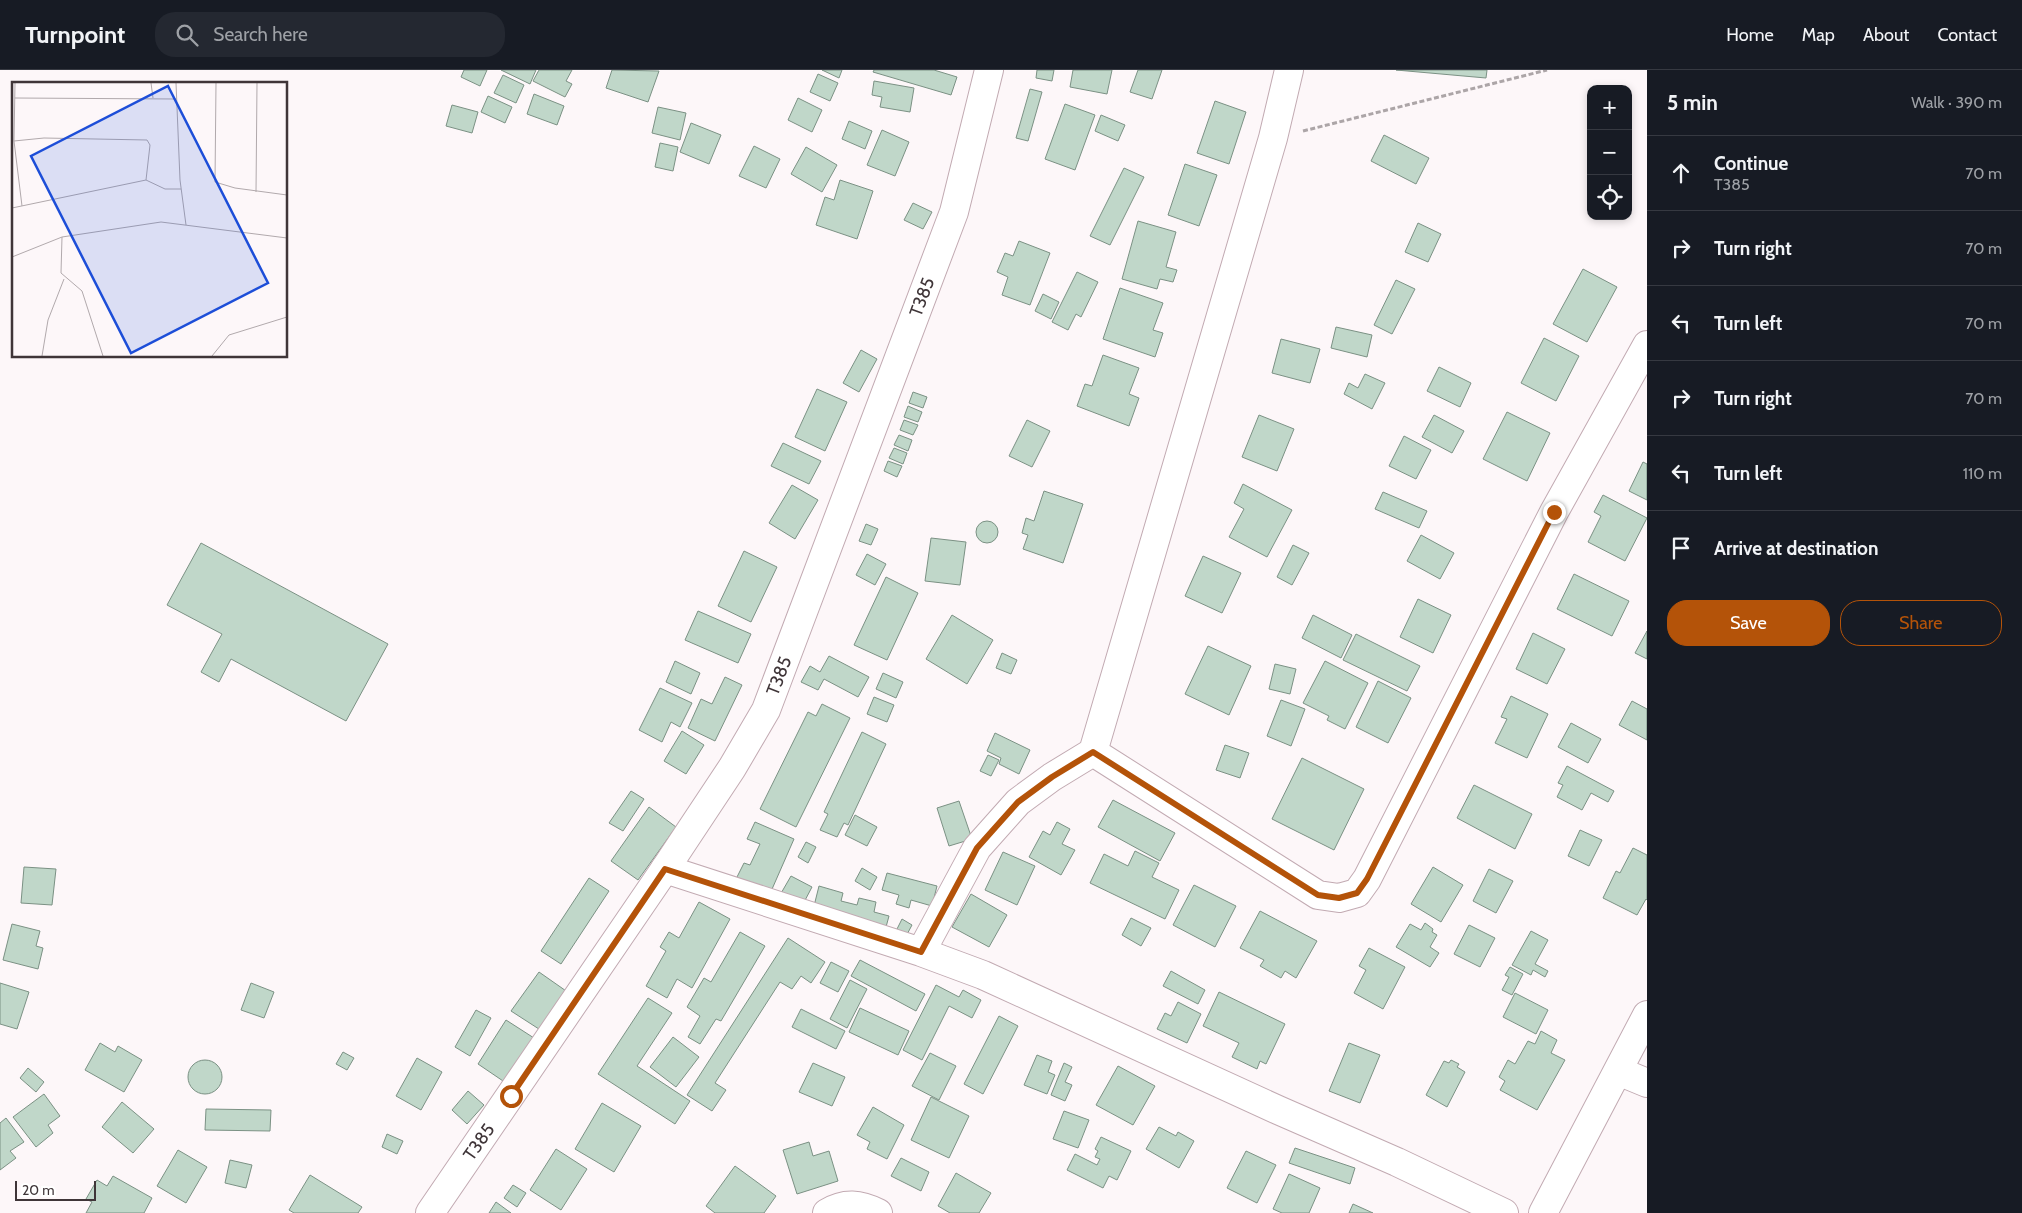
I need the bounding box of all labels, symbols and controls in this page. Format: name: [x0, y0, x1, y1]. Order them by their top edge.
search box: [155, 12, 505, 57]
text: Turnpoint: [25, 20, 125, 49]
icon: search: [173, 21, 201, 49]
text: Search here: [213, 23, 308, 46]
text: Home: [1726, 24, 1774, 46]
text: Map: [1802, 24, 1835, 46]
text: About: [1863, 24, 1909, 46]
text: Contact: [1937, 24, 1997, 46]
inset map: [12, 82, 288, 358]
map controls: [1587, 85, 1632, 220]
button: +: [1587, 85, 1632, 130]
text: 5 min: [1667, 90, 1718, 115]
text: Walk · 390 m: [1911, 93, 2002, 112]
button: −: [1587, 130, 1632, 175]
text: Continue: [1714, 152, 1788, 175]
icon: ahead: [1667, 159, 1695, 187]
text: 70 m: [1965, 164, 2002, 183]
button: locate: [1587, 175, 1632, 220]
text: T385: [1714, 175, 1750, 194]
icon: right: [1667, 234, 1695, 262]
text: Turn right: [1714, 237, 1792, 260]
text: 70 m: [1965, 239, 2002, 258]
street label: T385: [905, 274, 939, 320]
icon: left: [1667, 309, 1695, 337]
text: Turn left: [1714, 312, 1782, 335]
text: 70 m: [1965, 314, 2002, 333]
icon: right: [1667, 384, 1695, 412]
text: Turn right: [1714, 387, 1792, 410]
text: 70 m: [1965, 389, 2002, 408]
icon: left: [1667, 459, 1695, 487]
text: Turn left: [1714, 462, 1782, 485]
text: 110 m: [1963, 464, 2002, 483]
route end: [1543, 501, 1566, 524]
icon: arrive: [1667, 534, 1695, 562]
text: Arrive at destination: [1714, 537, 1878, 560]
button: Save: [1667, 600, 1830, 646]
button: Share: [1840, 600, 2002, 646]
street label: T385: [762, 653, 796, 699]
route start: [500, 1085, 523, 1108]
street label: T385: [459, 1119, 499, 1165]
scale bar: [15, 1178, 96, 1201]
text: 20 m: [22, 1181, 55, 1199]

